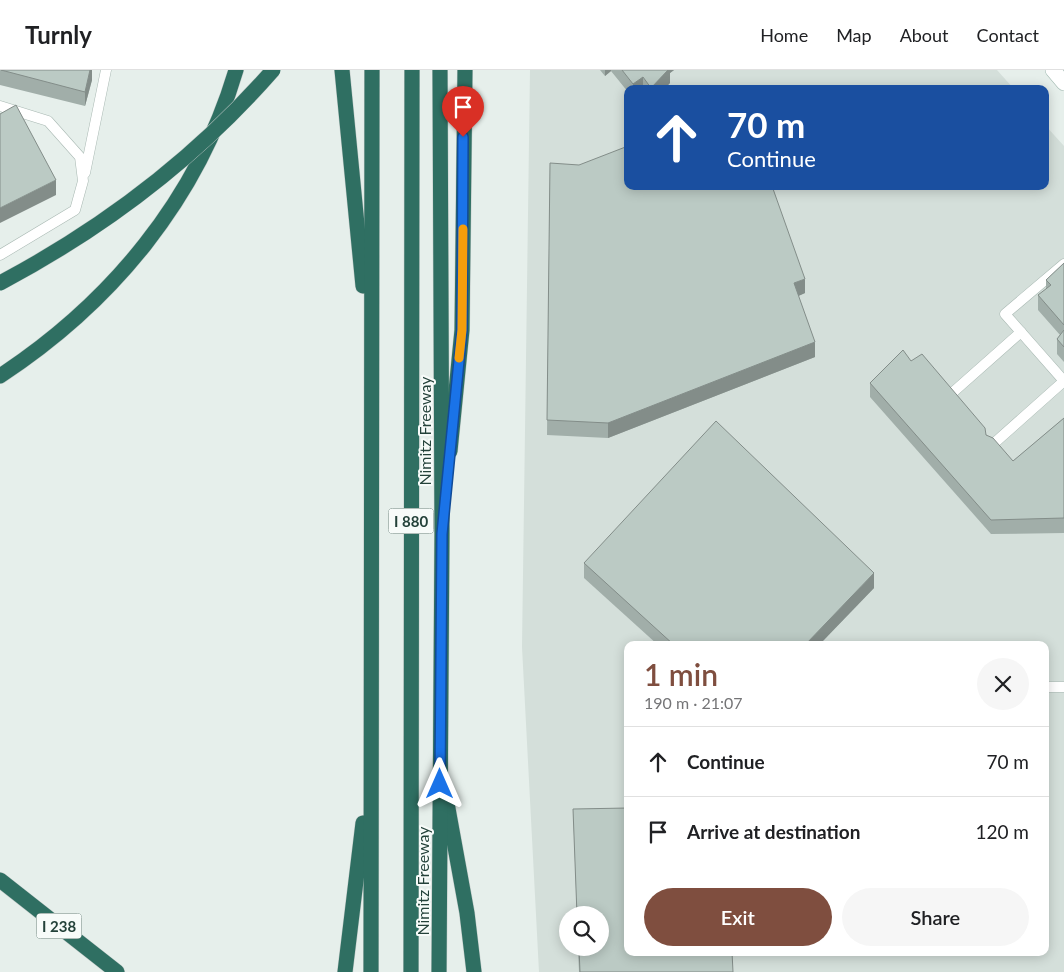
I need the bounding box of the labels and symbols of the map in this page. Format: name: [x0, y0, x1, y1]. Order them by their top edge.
pin: [442, 86, 484, 137]
street label: Nimitz Freeway: [415, 376, 434, 486]
road number: I 880: [388, 508, 434, 534]
position arrow: [413, 757, 465, 809]
street label: Nimitz Freeway: [413, 826, 432, 936]
road number: I 238: [36, 914, 82, 938]

